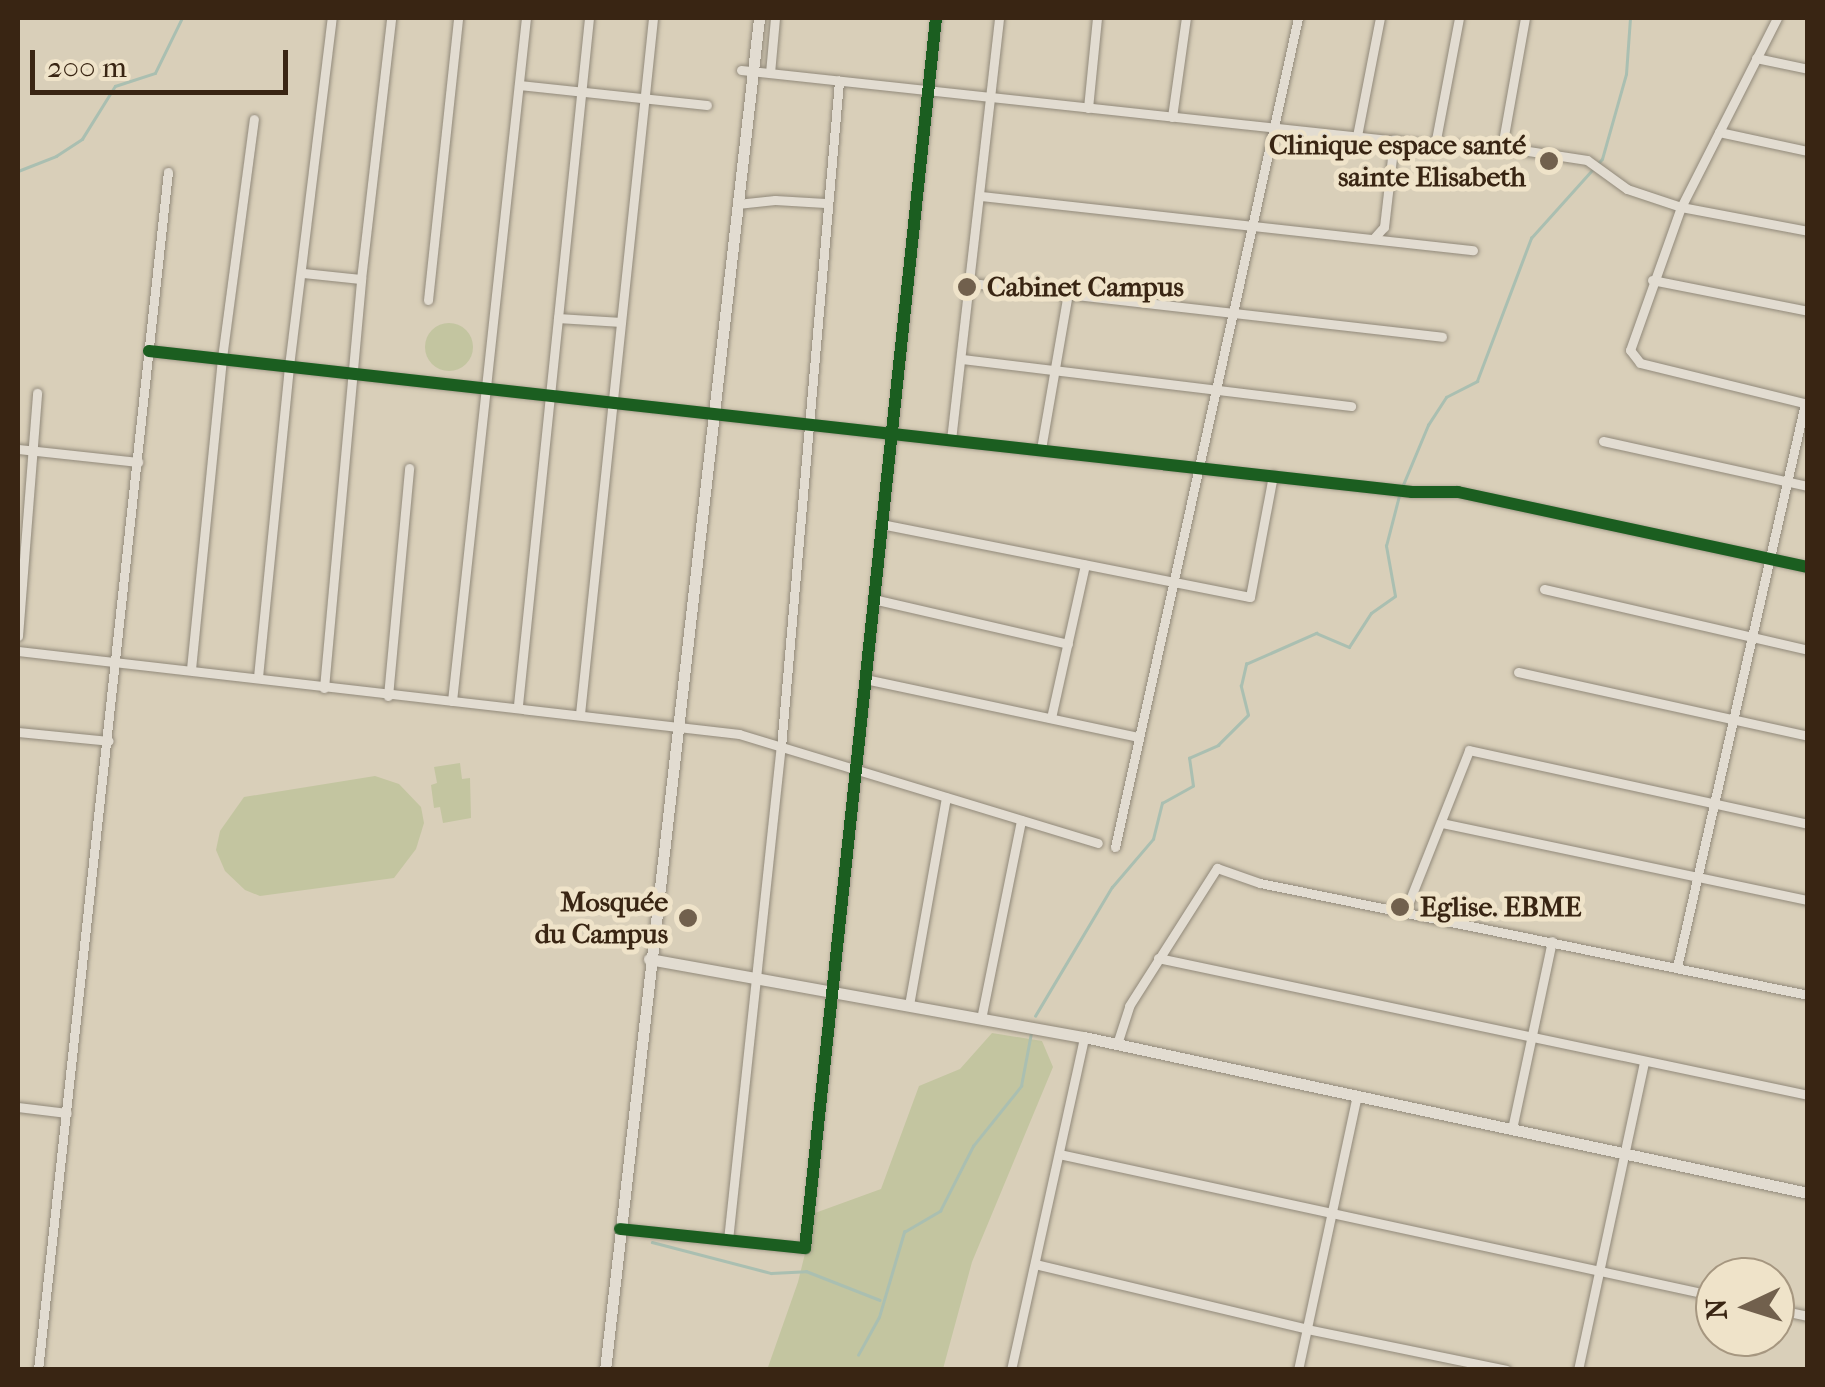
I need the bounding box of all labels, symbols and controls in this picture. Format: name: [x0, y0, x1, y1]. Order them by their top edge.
scale bar: [35, 30, 292, 92]
text: 200 m: [47, 50, 127, 85]
place label: Clinique espace santé sainte Elisabeth: [1269, 128, 1526, 194]
marker: Clinique espace santé sainte Elisabeth: [1536, 148, 1562, 174]
place label: Cabinet Campus: [987, 270, 1184, 304]
marker: Cabinet Campus: [956, 276, 978, 298]
place label: Mosquée du Campus: [535, 885, 668, 951]
place label: Eglise. EBME: [1420, 890, 1582, 924]
marker: Eglise. EBME: [1389, 896, 1411, 918]
marker: Mosquée du Campus: [677, 907, 699, 929]
north arrow: [1695, 1257, 1795, 1357]
text: N: [1699, 1297, 1734, 1321]

